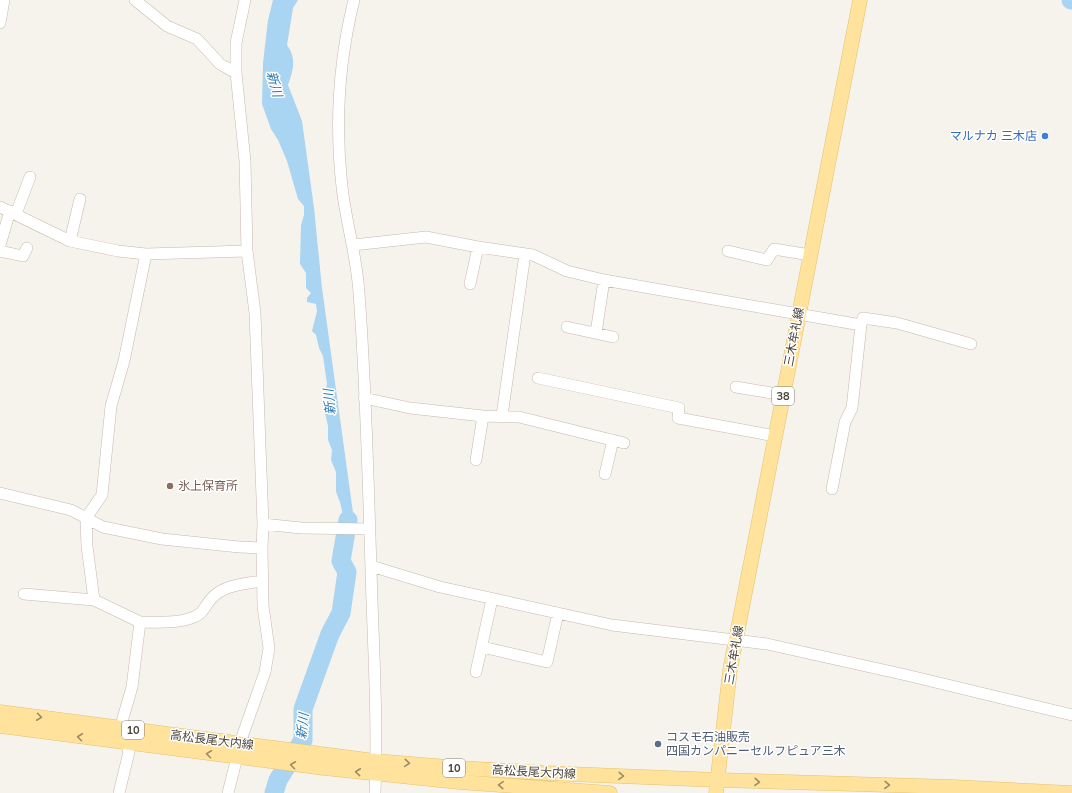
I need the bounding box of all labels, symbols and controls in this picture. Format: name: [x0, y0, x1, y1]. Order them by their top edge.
water label: 新川: [264, 69, 287, 101]
place label: マルナカ 三木店: [950, 128, 1037, 143]
marker: マルナカ 三木店: [1040, 131, 1050, 141]
street label: 三木牟礼線: [780, 306, 807, 368]
water label: 新川: [319, 386, 338, 416]
road number: 38: [772, 387, 794, 405]
place label: 氷上保育所: [178, 478, 238, 493]
marker: 氷上保育所: [165, 481, 175, 491]
street label: 三木牟礼線: [721, 624, 746, 686]
water label: 新川: [293, 710, 312, 740]
one-way arrow: [36, 713, 42, 722]
road number: 10: [122, 721, 144, 739]
street label: 高松長尾大内線: [169, 727, 255, 752]
place label: コスモ石油販売 四国カンパニーセルフピュア三木: [666, 729, 846, 758]
one-way arrow: [77, 733, 83, 742]
marker: コスモ石油販売 四国カンパニーセルフピュア三木: [653, 739, 663, 749]
one-way arrow: [206, 750, 212, 759]
one-way arrow: [404, 759, 410, 768]
road number: 10: [443, 759, 465, 777]
one-way arrow: [290, 761, 296, 770]
street label: 高松長尾大内線: [492, 762, 576, 781]
one-way arrow: [355, 768, 361, 777]
one-way arrow: [618, 772, 624, 780]
one-way arrow: [754, 777, 760, 786]
one-way arrow: [498, 780, 504, 789]
one-way arrow: [884, 781, 890, 789]

